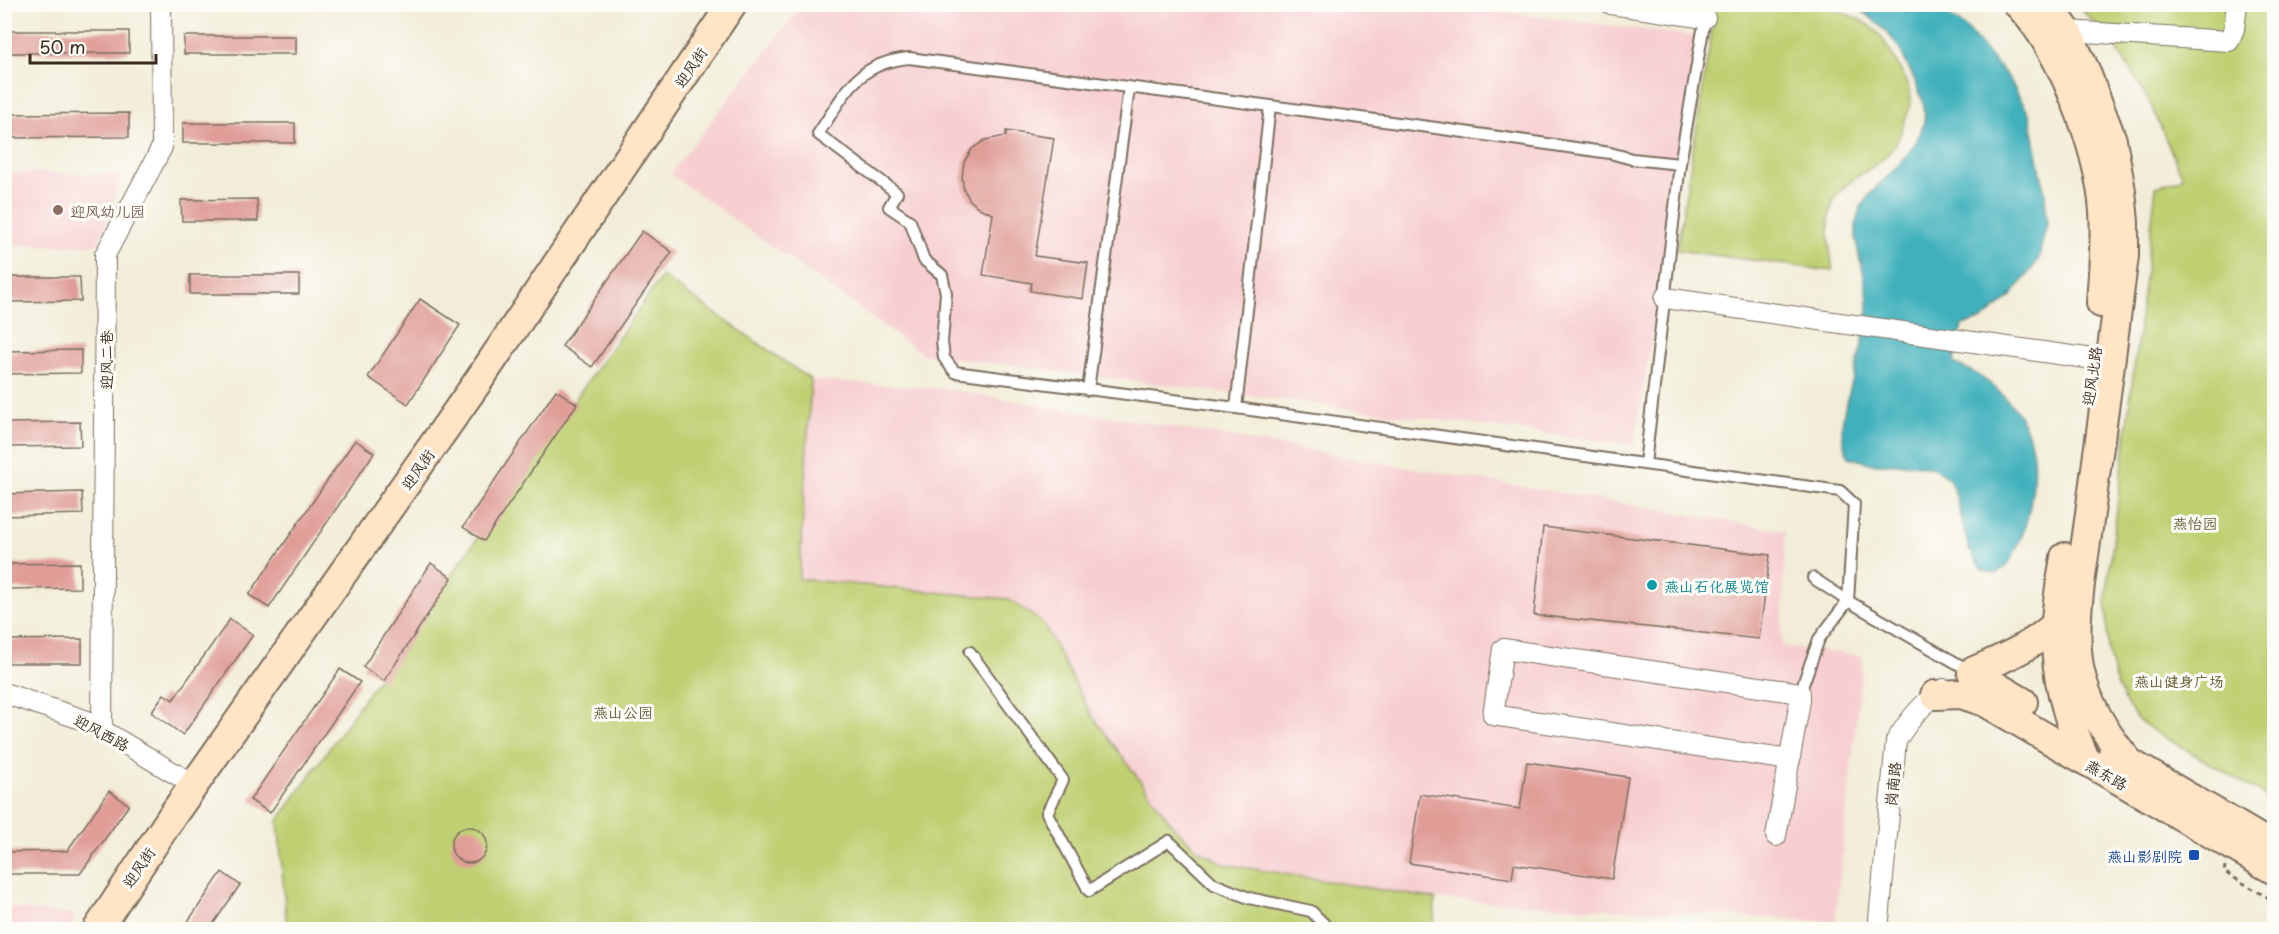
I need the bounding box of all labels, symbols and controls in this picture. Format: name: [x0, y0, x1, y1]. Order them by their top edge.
scale bar: [30, 27, 156, 65]
text: 50 m: [39, 33, 86, 60]
street label: 迎风街: [668, 42, 712, 92]
place label: 迎风幼儿园: [70, 199, 145, 222]
marker: 迎风幼儿园: [51, 203, 65, 217]
street label: 迎风二巷: [94, 330, 117, 390]
street label: 迎风北路: [2075, 345, 2107, 407]
street label: 迎风街: [395, 444, 439, 494]
park label: 燕怡园: [2172, 511, 2218, 534]
place label: 燕山石化展览馆: [1664, 574, 1769, 597]
marker: 燕山石化展览馆: [1645, 578, 1659, 592]
park label: 燕山健身广场: [2134, 669, 2224, 692]
park label: 燕山公园: [593, 700, 653, 723]
street label: 迎风西路: [70, 708, 134, 756]
street label: 燕东路: [2082, 753, 2132, 795]
street label: 岗南路: [1878, 760, 1906, 808]
street label: 迎风街: [116, 842, 160, 892]
place label: 燕山影剧院: [2107, 844, 2182, 867]
marker: 燕山影剧院: [2187, 848, 2201, 862]

